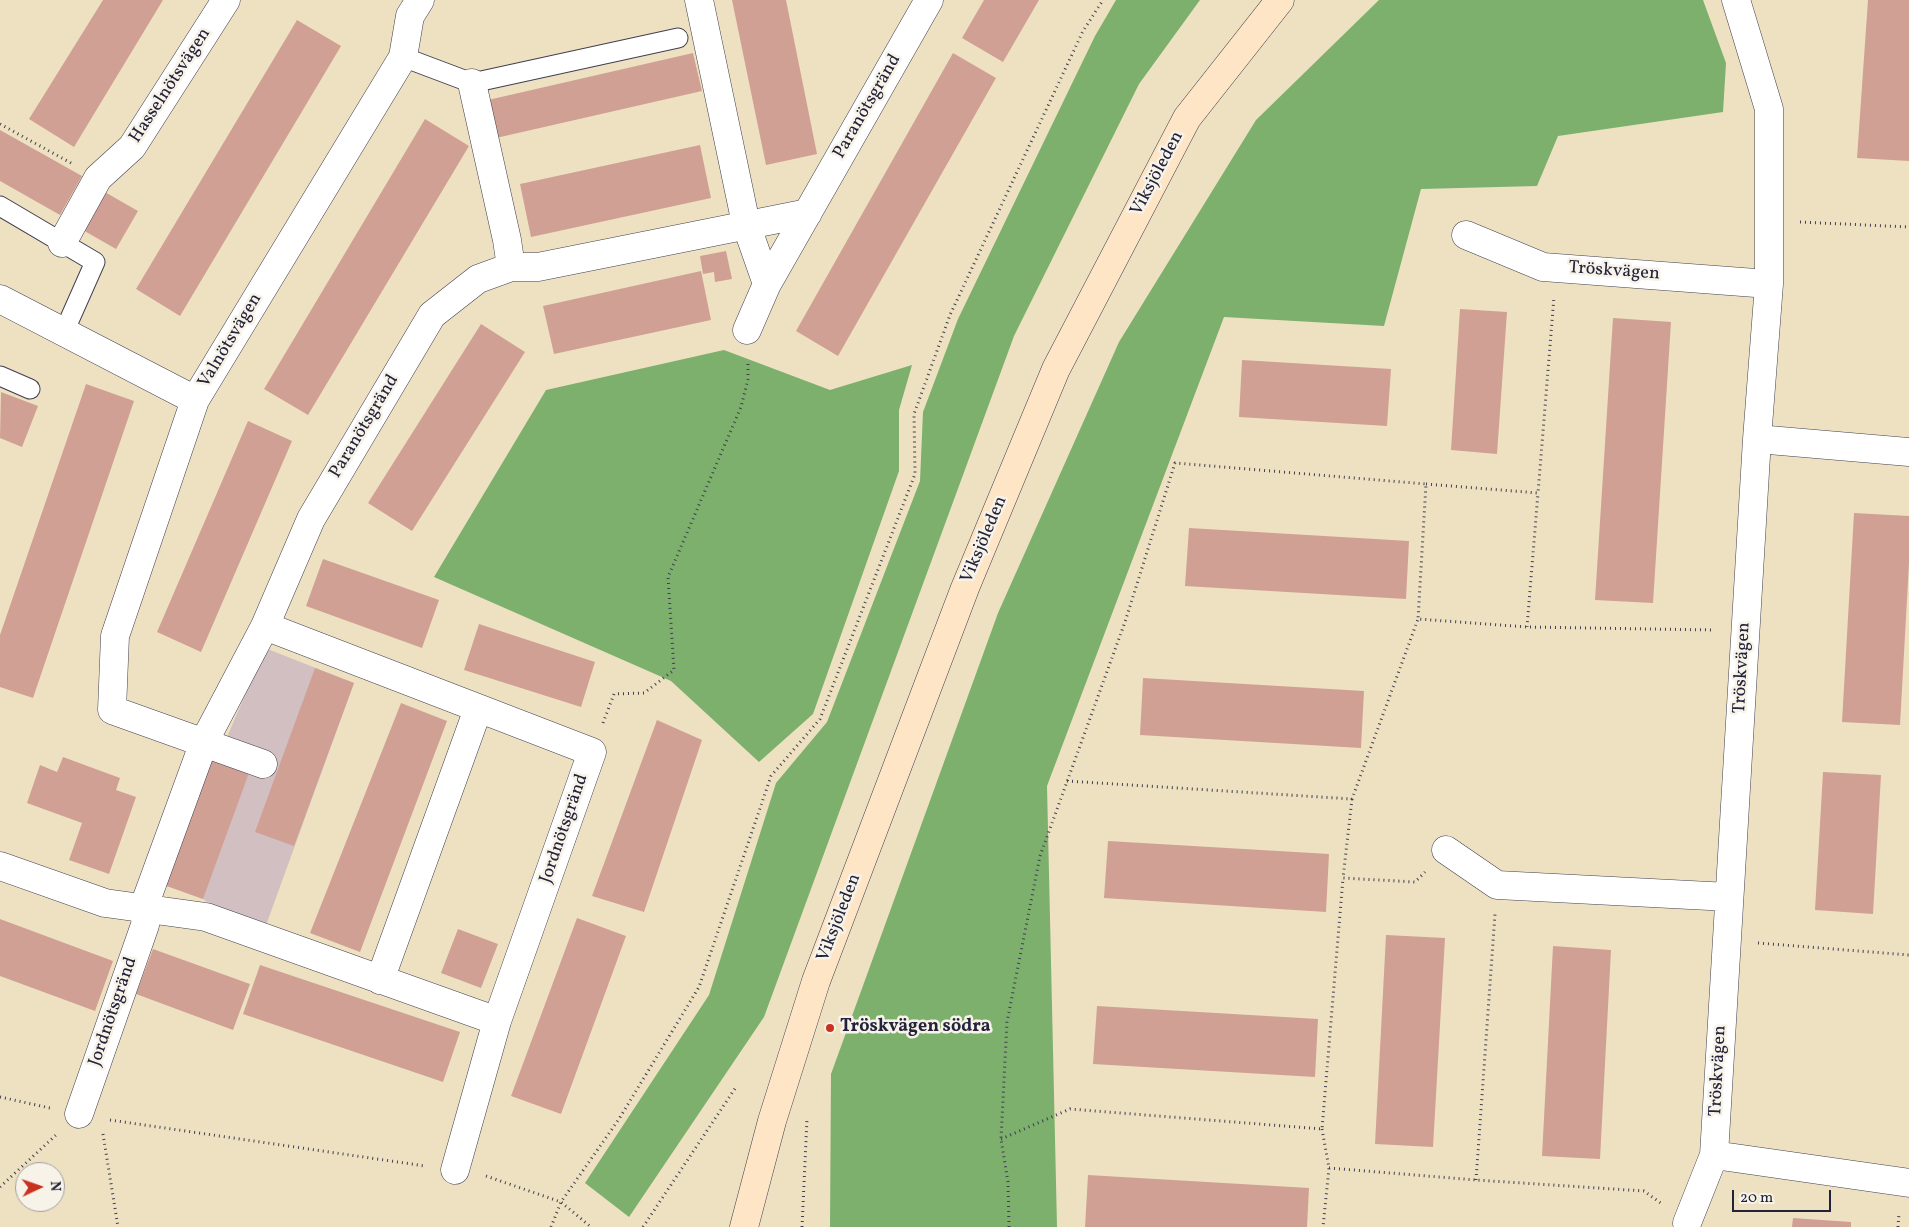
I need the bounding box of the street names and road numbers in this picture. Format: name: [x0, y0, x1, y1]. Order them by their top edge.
street label: Hasselnötsvägen: [126, 24, 216, 148]
street label: Paranötsgränd: [829, 51, 907, 163]
street label: Viksjöleden: [1127, 128, 1189, 220]
street label: Tröskvägen: [1568, 258, 1660, 286]
street label: Valnötsvägen: [194, 290, 268, 392]
street label: Paranötsgränd: [326, 371, 404, 483]
street label: Viksjöleden: [957, 493, 1013, 587]
street label: Tröskvägen: [1730, 622, 1756, 714]
street label: Jordnötsgränd: [536, 772, 594, 886]
street label: Viksjöleden: [813, 871, 867, 965]
street label: Jordnötsgränd: [85, 955, 143, 1069]
street label: Tröskvägen: [1706, 1025, 1732, 1117]

